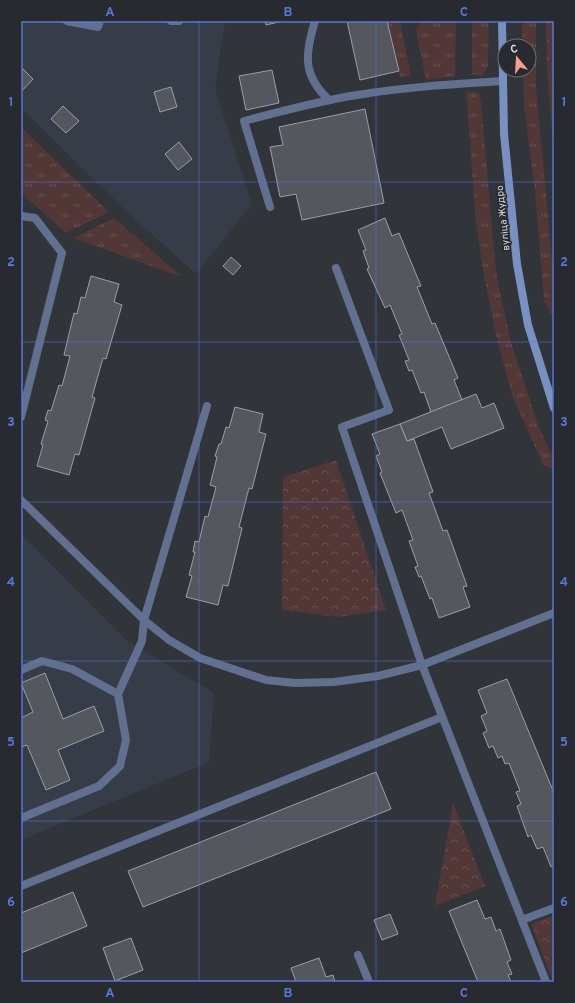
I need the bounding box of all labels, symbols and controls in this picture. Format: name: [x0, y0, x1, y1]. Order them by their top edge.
text: A: [105, 5, 115, 21]
text: B: [284, 5, 293, 21]
text: C: [460, 5, 468, 21]
north arrow: [497, 38, 537, 78]
text: С: [509, 42, 520, 57]
text: 1: [8, 95, 14, 111]
text: 1: [561, 95, 567, 111]
street label: вуліца Жудро: [494, 184, 513, 251]
text: 2: [7, 255, 15, 271]
text: 2: [560, 255, 568, 271]
text: 3: [7, 415, 15, 431]
text: 3: [560, 415, 568, 431]
text: 4: [7, 575, 15, 591]
text: 4: [560, 575, 568, 591]
text: 5: [7, 735, 15, 751]
text: 5: [560, 735, 568, 751]
text: 6: [7, 895, 15, 911]
text: 6: [560, 895, 568, 911]
text: A: [105, 986, 115, 1002]
text: B: [284, 986, 293, 1002]
text: C: [460, 986, 468, 1002]

